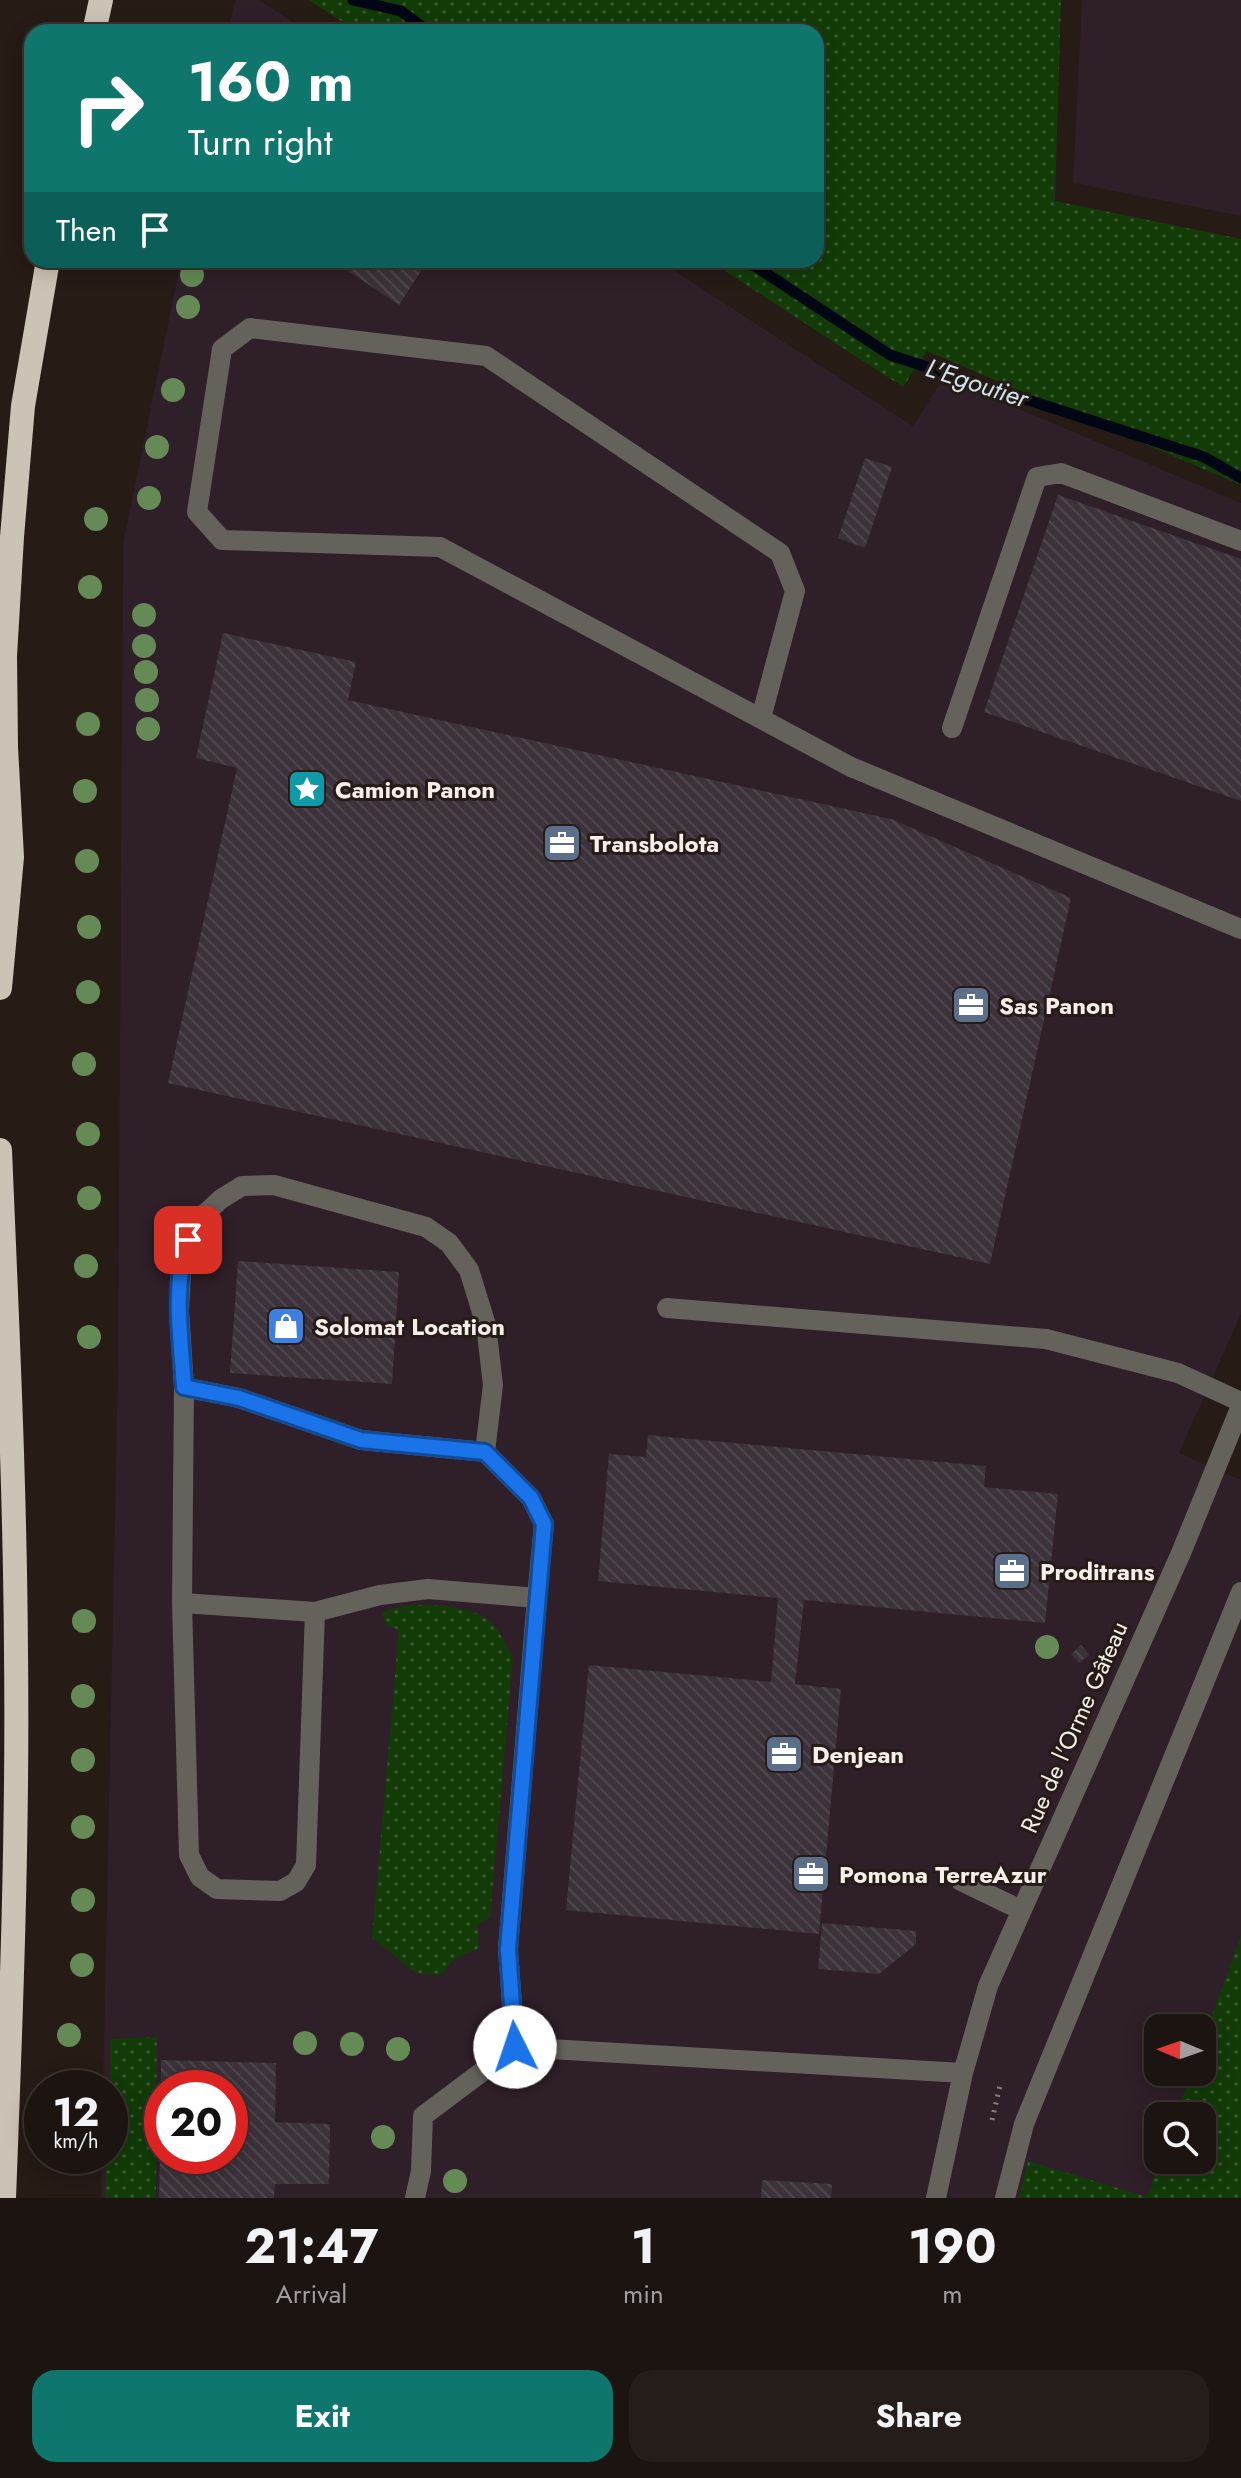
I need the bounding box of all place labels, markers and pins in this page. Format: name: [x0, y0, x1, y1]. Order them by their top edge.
place icon: Camion Panon: [286, 768, 328, 810]
place label: Camion Panon: [335, 772, 495, 807]
office icon: Transbolota: [541, 822, 583, 864]
place label: Transbolota: [590, 826, 719, 861]
office icon: Sas Panon: [950, 984, 992, 1026]
place label: Sas Panon: [999, 988, 1114, 1023]
pin: [154, 1206, 222, 1274]
shop icon: Solomat Location: [265, 1305, 307, 1347]
place label: Solomat Location: [314, 1309, 505, 1344]
office icon: Proditrans: [991, 1550, 1033, 1592]
place label: Proditrans: [1040, 1554, 1155, 1589]
office icon: Denjean: [763, 1733, 805, 1775]
place label: Denjean: [812, 1737, 904, 1772]
office icon: Pomona TerreAzur: [790, 1853, 832, 1895]
place label: Pomona TerreAzur: [839, 1857, 1047, 1892]

